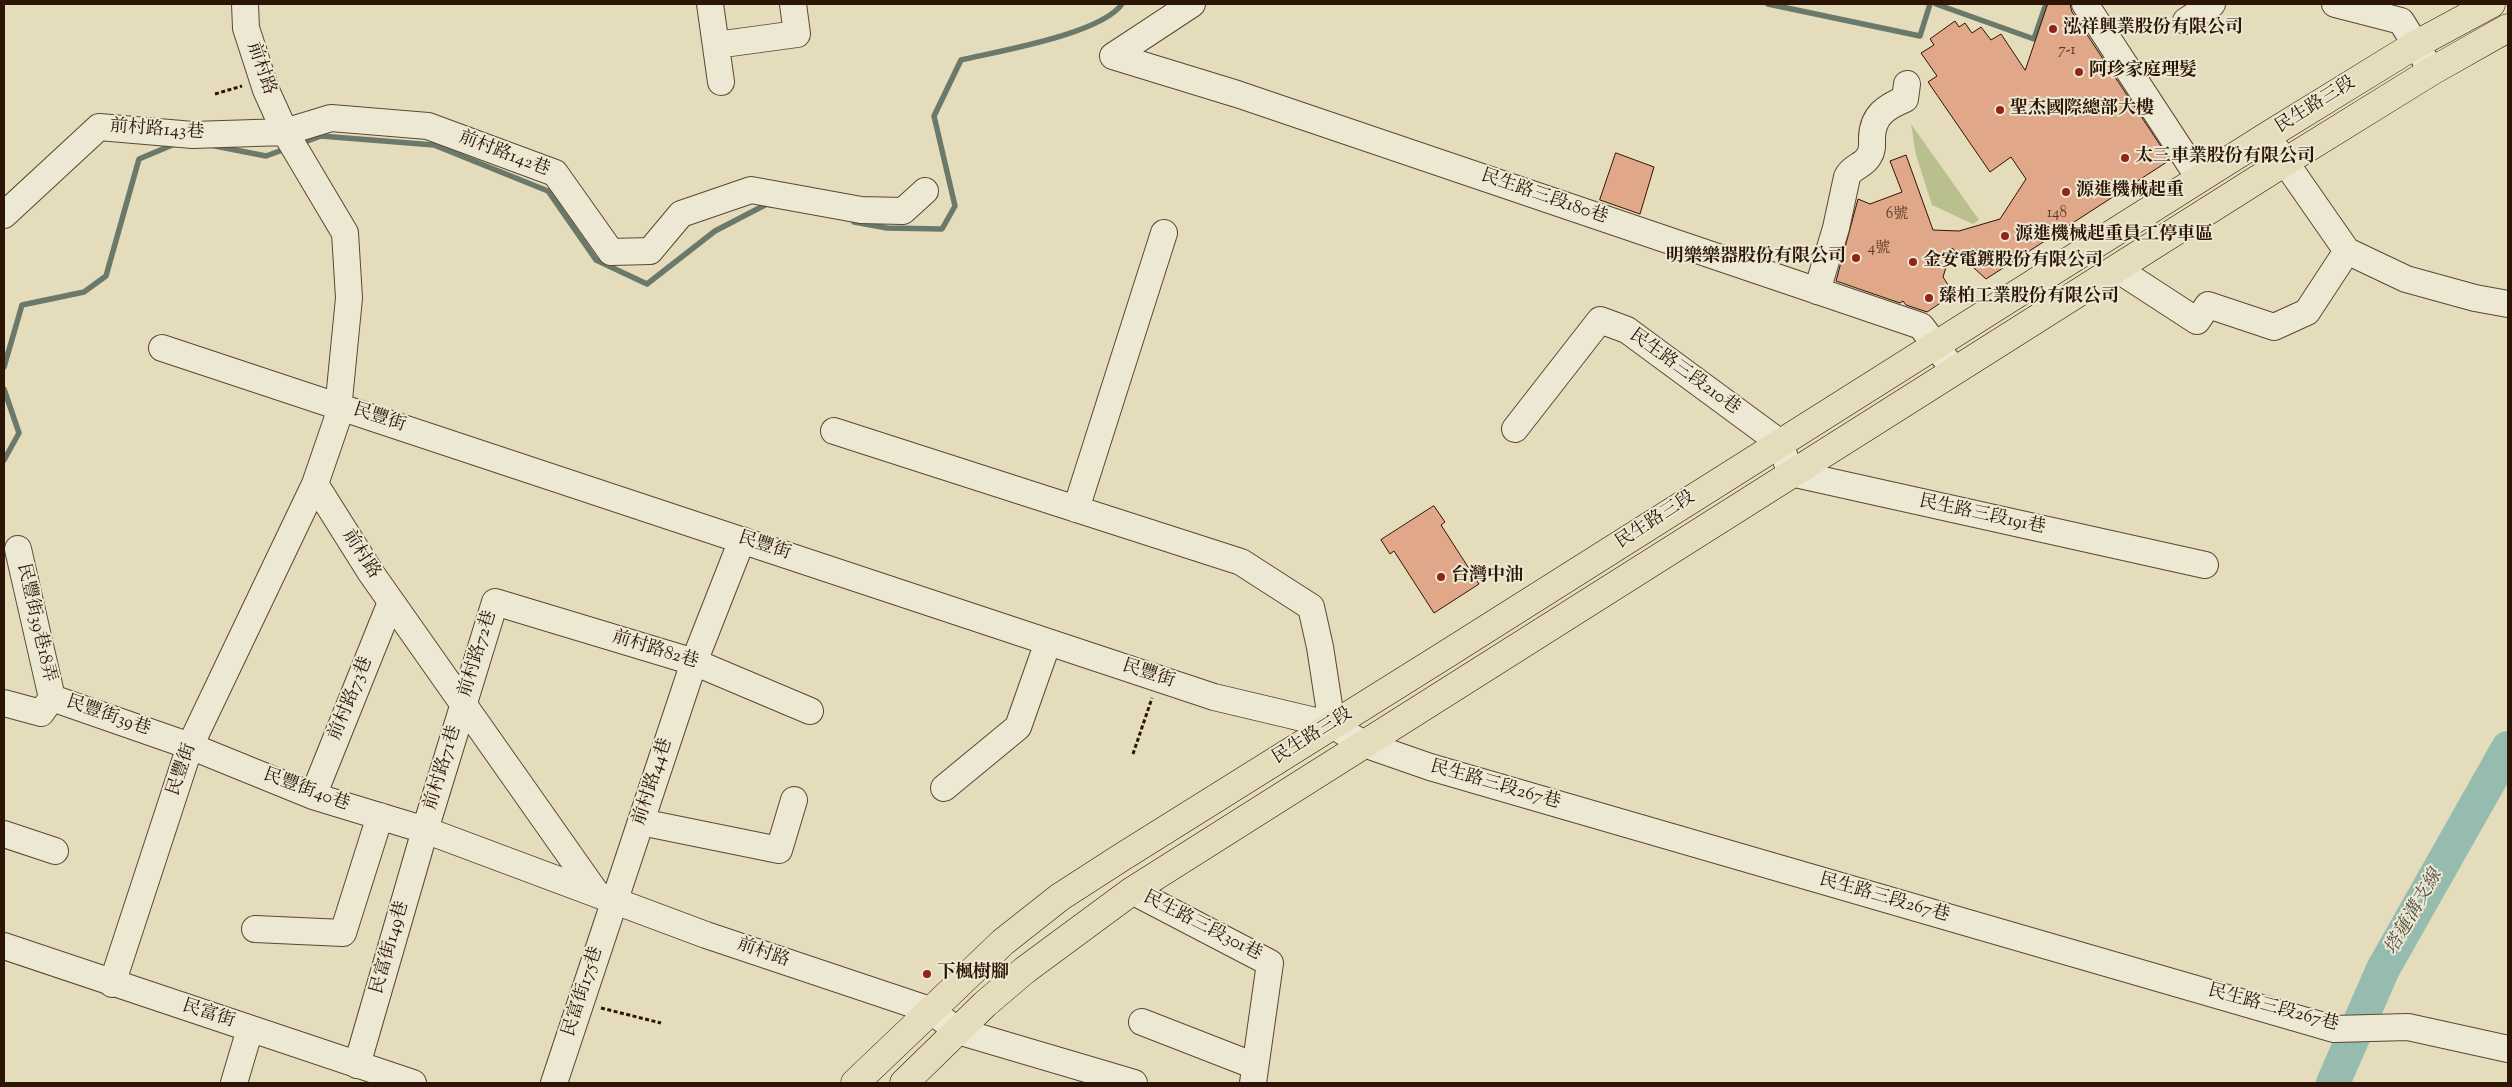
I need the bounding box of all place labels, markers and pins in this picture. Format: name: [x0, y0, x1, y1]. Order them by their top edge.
place label: 泓祥興業股份有限公司: [2063, 18, 2243, 40]
marker: 泓祥興業股份有限公司: [2047, 23, 2059, 35]
place label: 阿珍家庭理髮: [2089, 61, 2197, 83]
marker: 阿珍家庭理髮: [2073, 66, 2085, 78]
place label: 聖杰國際總部大樓: [2010, 99, 2154, 121]
marker: 聖杰國際總部大樓: [1994, 104, 2006, 116]
place label: 太三車業股份有限公司: [2135, 147, 2315, 169]
marker: 太三車業股份有限公司: [2119, 152, 2131, 164]
place label: 源進機械起重: [2076, 181, 2184, 203]
marker: 源進機械起重: [2060, 186, 2072, 198]
place label: 源進機械起重員工停車區: [2015, 225, 2213, 247]
marker: 源進機械起重員工停車區: [1999, 230, 2011, 242]
place label: 明樂樂器股份有限公司: [1666, 247, 1846, 269]
place label: 金安電鍍股份有限公司: [1923, 251, 2103, 273]
marker: 明樂樂器股份有限公司: [1850, 252, 1862, 264]
marker: 金安電鍍股份有限公司: [1907, 256, 1919, 268]
place label: 臻柏工業股份有限公司: [1939, 287, 2119, 309]
marker: 臻柏工業股份有限公司: [1923, 292, 1935, 304]
place label: 台灣中油: [1451, 566, 1523, 588]
marker: 台灣中油: [1435, 571, 1447, 583]
place label: 下楓樹腳: [937, 963, 1009, 985]
marker: 下楓樹腳: [921, 968, 933, 980]

